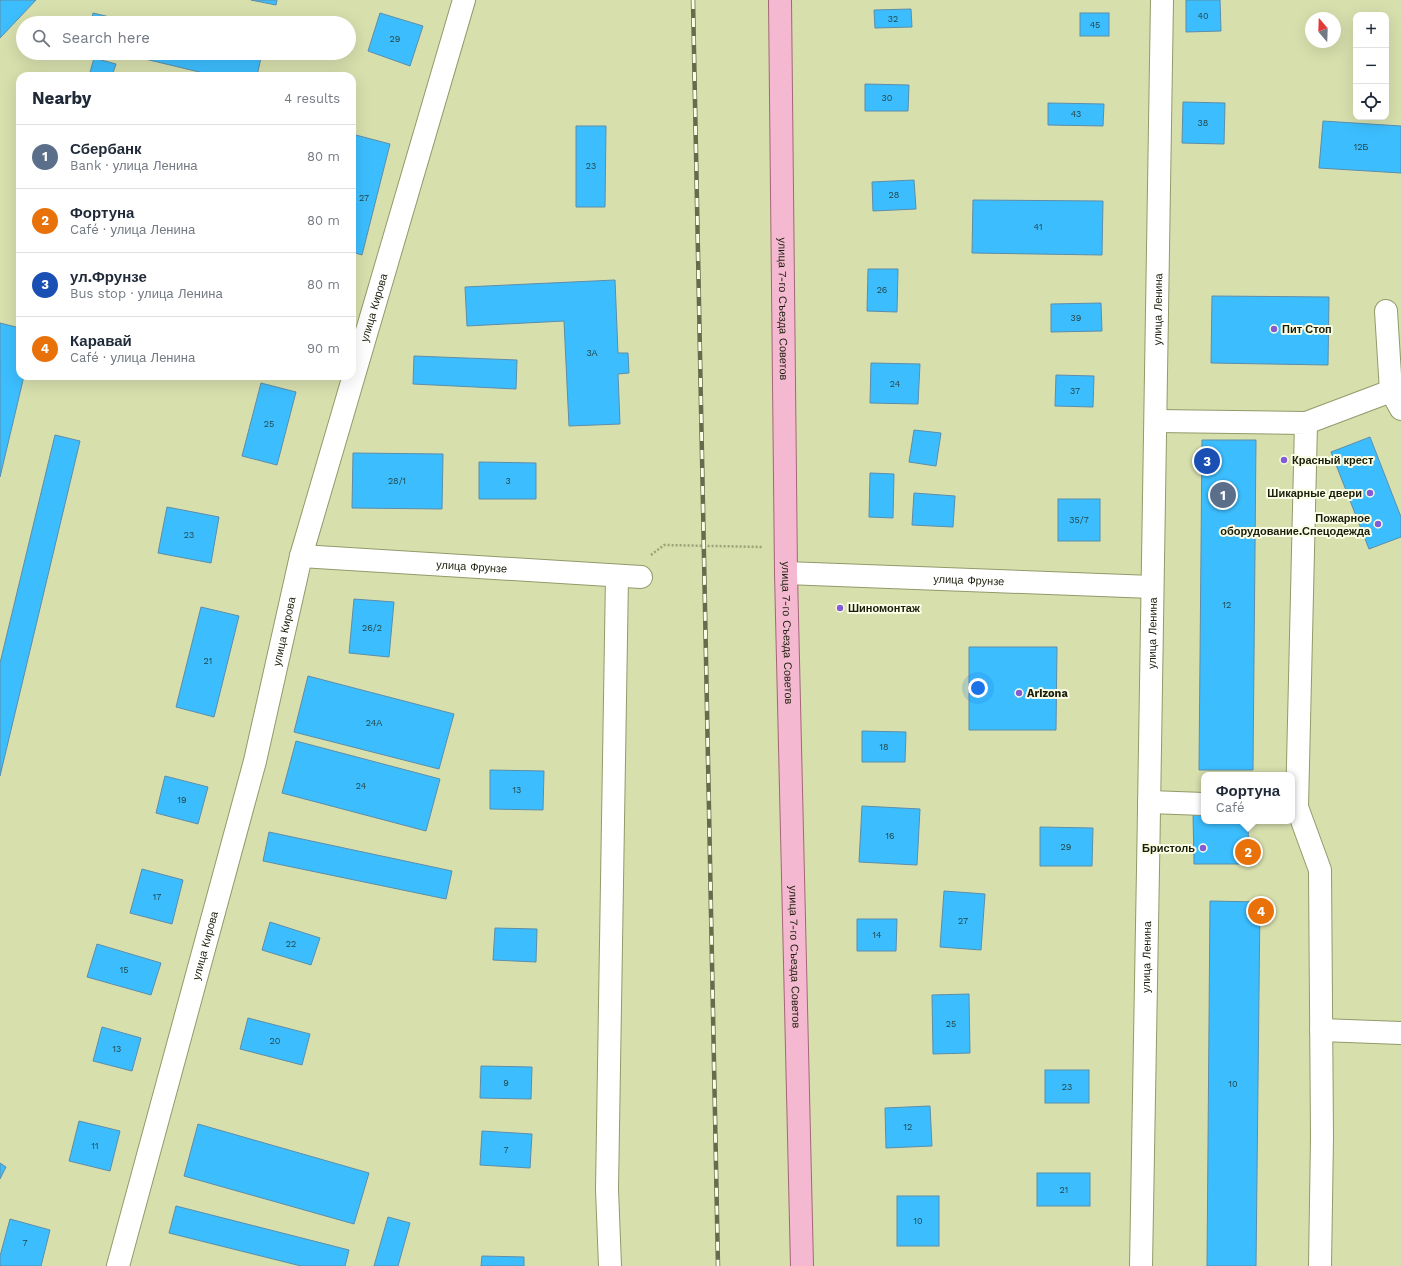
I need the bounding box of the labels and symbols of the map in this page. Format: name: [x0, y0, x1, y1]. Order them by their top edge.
house number: 40: [1197, 11, 1209, 21]
north arrow: [1305, 12, 1341, 48]
house number: 32: [888, 14, 898, 24]
house number: 45: [1090, 20, 1100, 30]
house number: 29: [390, 34, 400, 44]
house number: 30: [882, 93, 893, 103]
house number: 43: [1071, 109, 1081, 119]
house number: 38: [1198, 118, 1208, 128]
house number: 12Б: [1354, 142, 1368, 152]
house number: 23: [586, 161, 596, 171]
house number: 28: [889, 190, 899, 200]
house number: 27: [359, 193, 369, 203]
house number: 41: [1034, 222, 1042, 232]
street label: улица 7-го Съезда Советов: [775, 238, 790, 381]
street label: улица Кирова: [358, 271, 391, 344]
street label: улица Ленина: [1151, 272, 1165, 345]
house number: 26: [877, 285, 887, 295]
house number: 39: [1071, 313, 1081, 323]
place label: Пит Стоп: [1282, 323, 1332, 336]
marker: Пит Стоп: [1269, 324, 1279, 334]
house number: 3А: [586, 348, 598, 358]
house number: 24: [890, 379, 901, 389]
house number: 37: [1070, 386, 1080, 396]
house number: 25: [264, 419, 274, 429]
pin: 3: [1194, 446, 1220, 476]
place label: Красный крест: [1292, 454, 1374, 467]
marker: Красный крест: [1279, 455, 1289, 465]
house number: 28/1: [388, 476, 406, 486]
house number: 3: [505, 476, 511, 486]
pin: 1: [1210, 480, 1236, 510]
place label: Шикарные двери: [1267, 487, 1362, 500]
marker: Шикарные двери: [1365, 488, 1375, 498]
place label: Пожарное оборудование.Спецодежда: [1220, 512, 1371, 538]
house number: 35/7: [1069, 515, 1089, 525]
marker: Пожарное оборудование.Спецодежда: [1373, 519, 1383, 529]
house number: 23: [184, 530, 194, 540]
street label: улица Фрунзе: [436, 558, 508, 576]
street label: улица 7-го Съезда Советов: [779, 562, 795, 705]
street label: улица Фрунзе: [933, 573, 1005, 588]
street label: улица Кирова: [270, 595, 299, 668]
street label: улица Ленина: [1146, 596, 1160, 669]
house number: 12: [1223, 600, 1231, 610]
place label: Шиномонтаж: [848, 602, 920, 615]
marker: Шиномонтаж: [835, 603, 845, 613]
house number: 26/2: [362, 623, 382, 633]
house number: 21: [204, 656, 212, 666]
your location: [968, 678, 988, 698]
place label: Arizona: [1027, 687, 1068, 700]
marker: Arizona: [1014, 688, 1024, 698]
house number: 24А: [366, 718, 382, 728]
house number: 18: [879, 742, 889, 752]
house number: 24: [356, 781, 367, 791]
house number: 13: [513, 785, 521, 795]
house number: 19: [177, 795, 187, 805]
house number: 16: [886, 831, 894, 841]
pin: 2: [1235, 837, 1261, 867]
house number: 29: [1061, 842, 1071, 852]
place label: Бристоль: [1142, 842, 1195, 855]
marker: Бристоль: [1198, 843, 1208, 853]
street label: улица 7-го Съезда Советов: [786, 885, 803, 1029]
house number: 17: [153, 892, 161, 902]
pin: 4: [1248, 896, 1274, 926]
street label: улица Кирова: [190, 909, 221, 982]
house number: 27: [958, 916, 968, 926]
street label: улица Ленина: [1140, 920, 1154, 993]
house number: 14: [872, 930, 882, 940]
house number: 22: [286, 939, 296, 949]
house number: 15: [120, 965, 128, 975]
house number: 25: [946, 1019, 956, 1029]
house number: 20: [270, 1036, 281, 1046]
house number: 13: [113, 1044, 121, 1054]
house number: 9: [503, 1078, 509, 1088]
house number: 10: [1228, 1079, 1238, 1089]
house number: 23: [1062, 1082, 1072, 1092]
house number: 12: [904, 1122, 912, 1132]
house number: 11: [91, 1141, 99, 1151]
house number: 7: [503, 1145, 509, 1155]
house number: 21: [1060, 1185, 1068, 1195]
house number: 10: [913, 1216, 923, 1226]
house number: 7: [22, 1238, 28, 1248]

